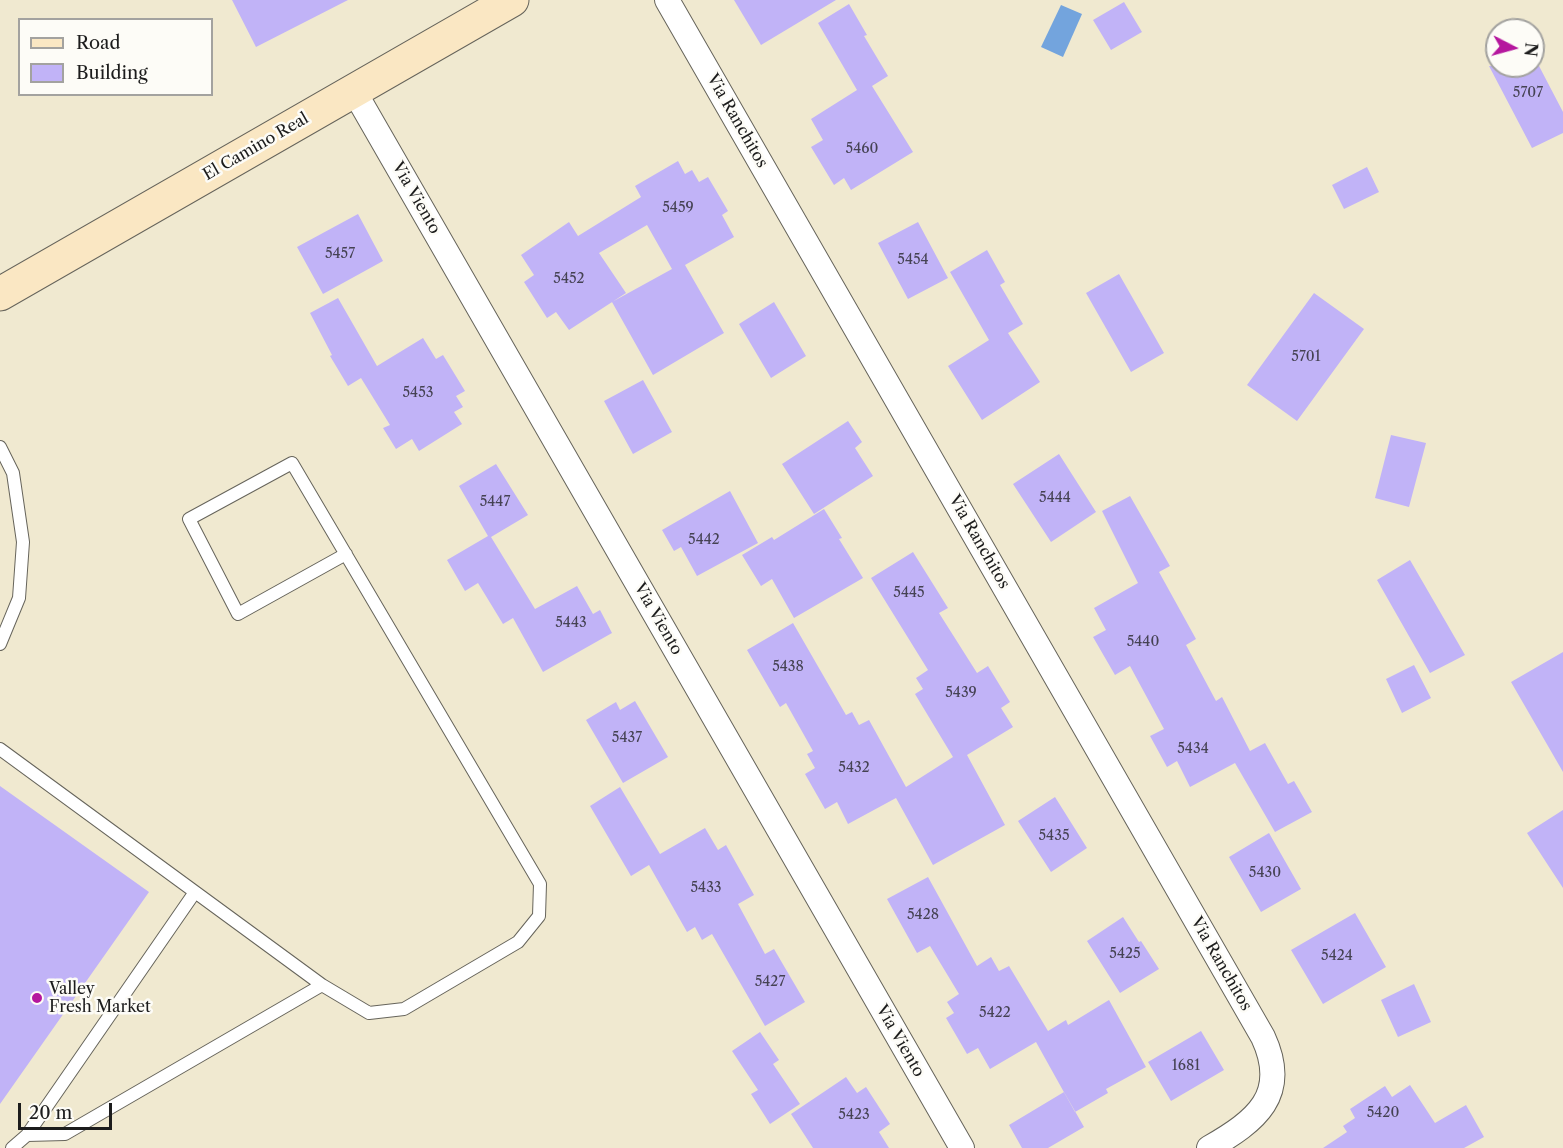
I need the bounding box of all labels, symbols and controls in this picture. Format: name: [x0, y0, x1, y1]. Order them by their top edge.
legend: [18, 18, 213, 96]
north arrow: [1485, 18, 1545, 78]
text: Road: [76, 32, 121, 54]
text: N: [1520, 42, 1542, 58]
text: Building: [76, 62, 148, 84]
street label: Via Ranchitos: [702, 71, 772, 171]
house number: 5707: [1513, 85, 1543, 101]
street label: El Camino Real: [200, 109, 312, 185]
house number: 5460: [846, 141, 878, 157]
street label: Via Viento: [388, 159, 444, 237]
house number: 5459: [662, 200, 694, 216]
house number: 5457: [325, 246, 355, 262]
house number: 5454: [897, 252, 929, 268]
house number: 5452: [553, 271, 585, 287]
house number: 5701: [1291, 349, 1321, 365]
house number: 5453: [402, 385, 434, 401]
house number: 5444: [1039, 490, 1071, 506]
street label: Via Ranchitos: [944, 492, 1014, 592]
house number: 5447: [480, 494, 510, 510]
house number: 5442: [688, 532, 720, 548]
street label: Via Viento: [630, 580, 686, 658]
house number: 5445: [893, 585, 925, 601]
house number: 5443: [555, 615, 587, 631]
house number: 5440: [1127, 634, 1159, 650]
house number: 5438: [772, 659, 804, 675]
house number: 5439: [945, 685, 977, 701]
house number: 5437: [612, 730, 642, 746]
house number: 5434: [1177, 741, 1209, 757]
house number: 5432: [838, 760, 870, 776]
house number: 5435: [1038, 828, 1070, 844]
house number: 5430: [1249, 865, 1281, 881]
house number: 5433: [690, 880, 722, 896]
house number: 5428: [907, 907, 939, 923]
street label: Via Ranchitos: [1186, 914, 1256, 1014]
house number: 5425: [1109, 946, 1141, 962]
house number: 5424: [1321, 948, 1353, 964]
house number: 5427: [755, 974, 785, 990]
place label: Valley Fresh Market: [49, 979, 151, 1017]
marker: Valley Fresh Market: [30, 991, 44, 1005]
street label: Via Viento: [872, 1002, 928, 1080]
house number: 5422: [979, 1005, 1011, 1021]
house number: 1681: [1172, 1058, 1200, 1074]
scale bar: [21, 1091, 116, 1129]
text: 20 m: [29, 1102, 72, 1124]
house number: 5420: [1367, 1105, 1399, 1121]
house number: 5423: [838, 1107, 870, 1123]

